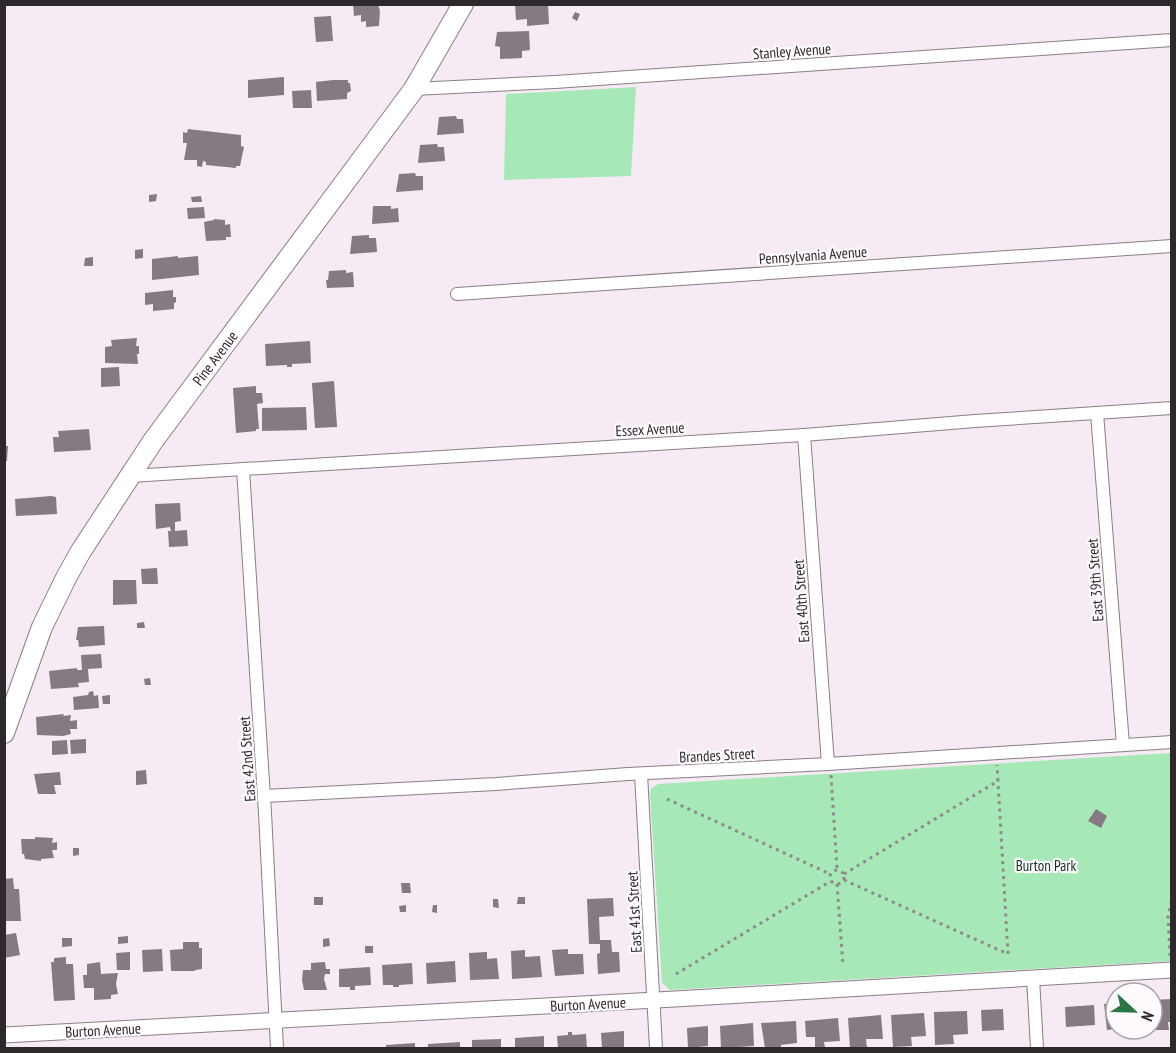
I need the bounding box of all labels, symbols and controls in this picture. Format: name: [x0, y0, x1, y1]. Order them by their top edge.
street label: Stanley Avenue: [752, 39, 832, 63]
street label: Pennsylvania Avenue: [758, 242, 868, 268]
street label: Pine Avenue: [188, 327, 242, 389]
street label: Essex Avenue: [615, 418, 685, 440]
street label: East 39th Street: [1083, 538, 1107, 622]
street label: East 40th Street: [789, 559, 813, 643]
street label: East 42nd Street: [235, 716, 259, 802]
street label: Brandes Street: [679, 744, 755, 766]
park label: Burton Park: [1016, 856, 1076, 875]
street label: East 41st Street: [622, 871, 646, 953]
north arrow: [1104, 981, 1164, 1041]
street label: Burton Avenue: [550, 993, 626, 1015]
text: N: [1137, 1009, 1159, 1024]
street label: Burton Avenue: [65, 1019, 141, 1041]

